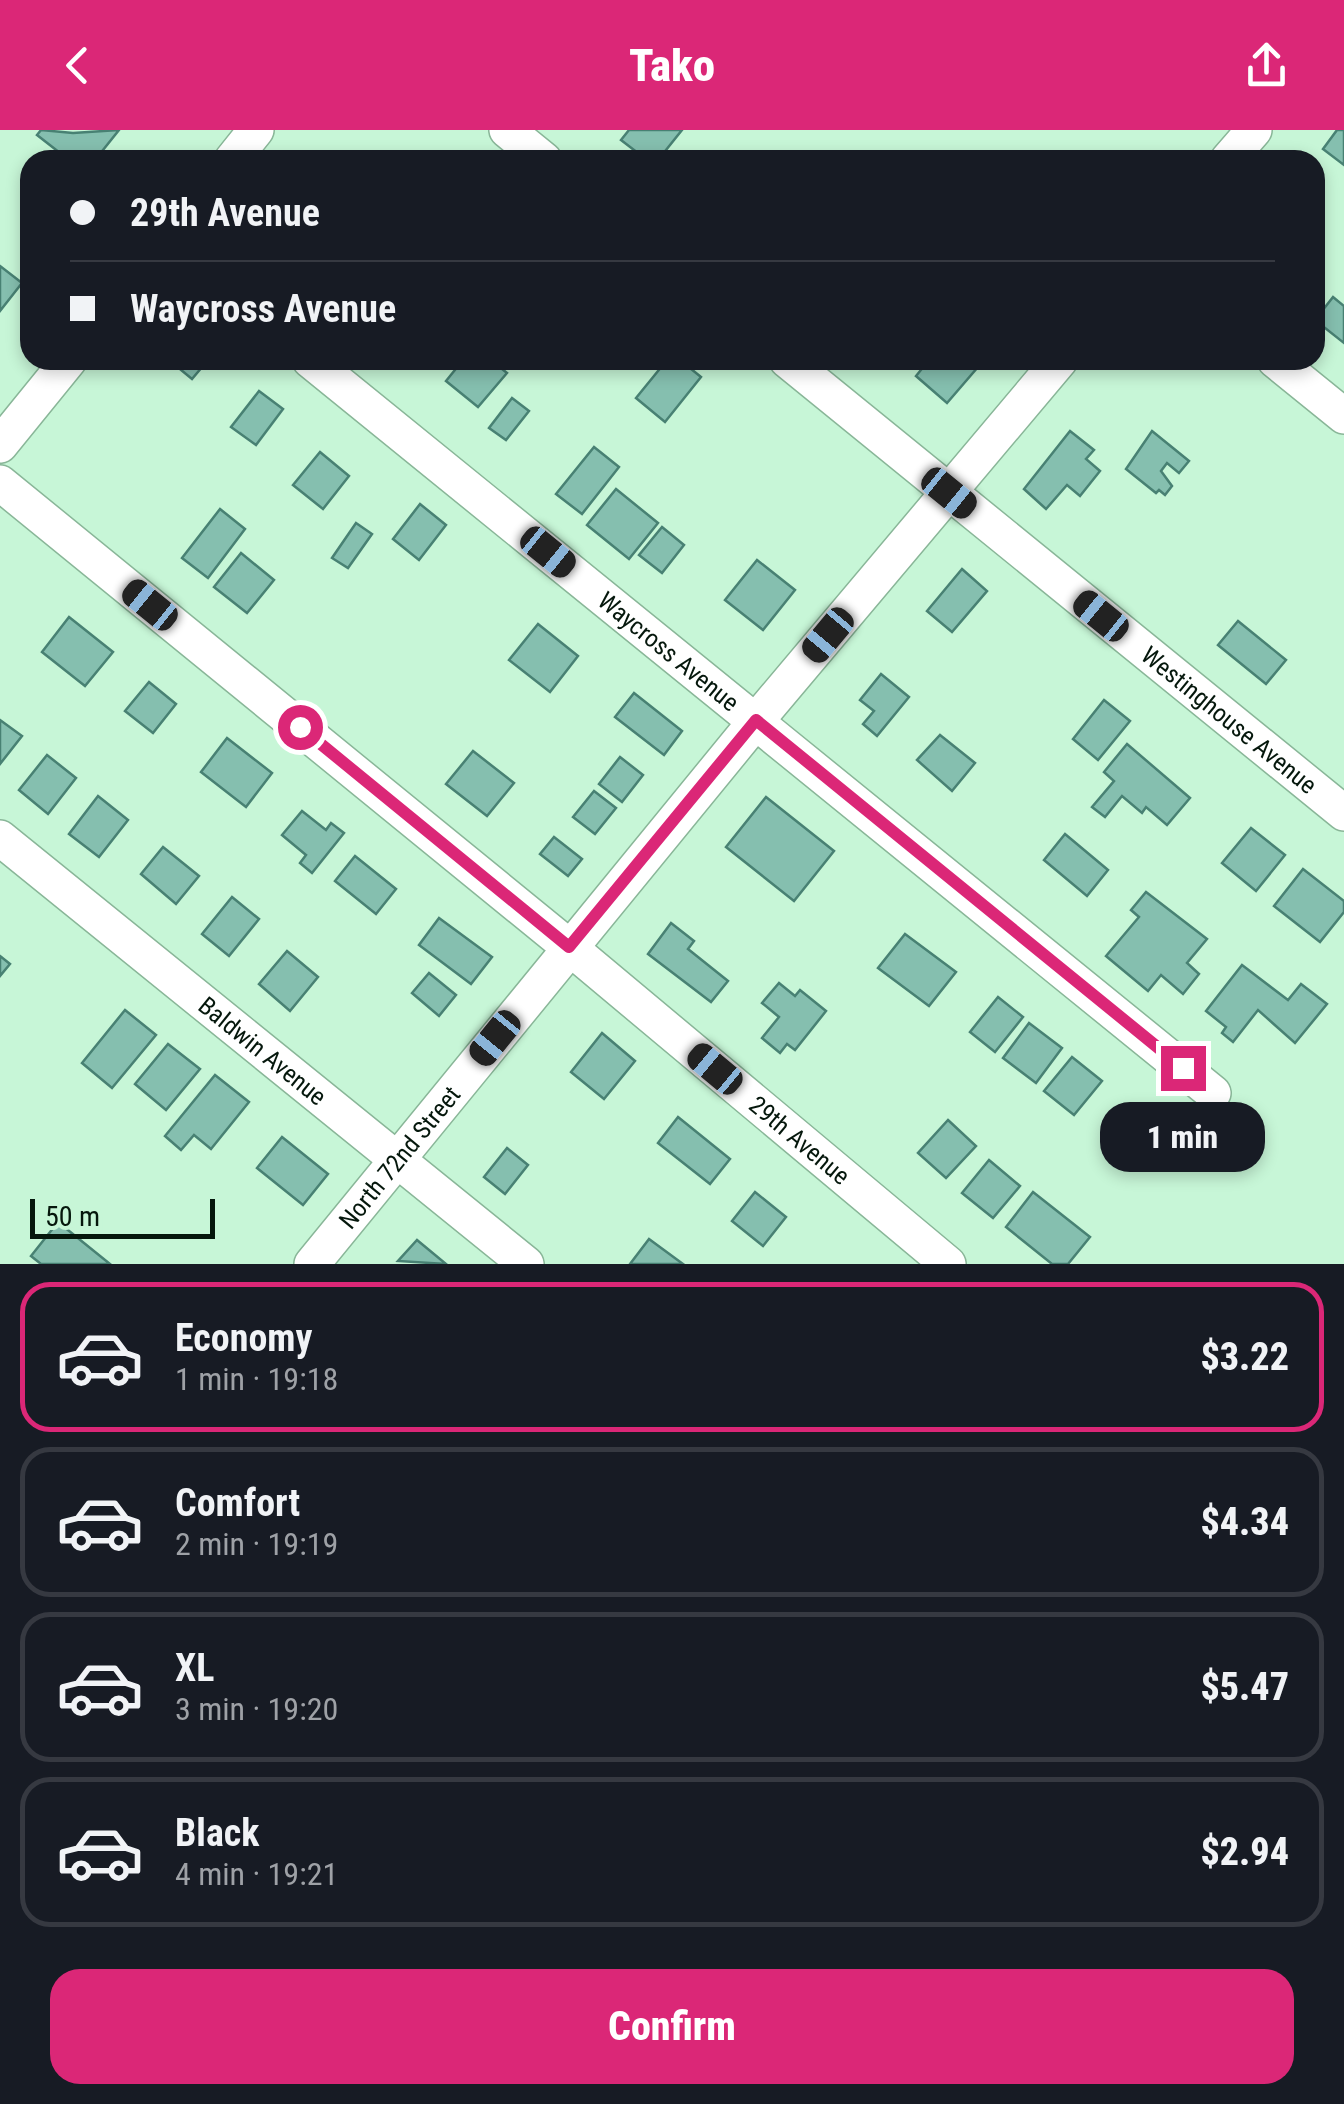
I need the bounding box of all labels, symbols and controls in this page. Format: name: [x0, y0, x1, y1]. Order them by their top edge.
icon: back: [50, 38, 105, 93]
icon: share: [1239, 38, 1294, 93]
text: Tako: [629, 39, 715, 92]
text: 29th Avenue: [130, 191, 320, 235]
text: Waycross Avenue: [130, 287, 396, 331]
car: [916, 462, 982, 524]
car: [515, 521, 581, 583]
car: [117, 574, 183, 636]
car: [1068, 585, 1134, 647]
street label: Waycross Avenue: [592, 586, 745, 717]
car: [797, 602, 859, 668]
street label: Westinghouse Avenue: [1136, 640, 1322, 800]
route start: [278, 705, 323, 750]
street label: Baldwin Avenue: [193, 991, 332, 1111]
car: [464, 1005, 526, 1071]
car: [682, 1038, 748, 1100]
route end: [1161, 1046, 1206, 1091]
street label: North 72nd Street: [333, 1081, 466, 1234]
street label: 29th Avenue: [743, 1090, 855, 1191]
callout: 1 min: [1100, 1103, 1266, 1173]
text: 1 min: [1147, 1118, 1218, 1156]
scale bar: [30, 1194, 215, 1238]
text: 50 m: [45, 1200, 100, 1233]
icon: car: [55, 1312, 145, 1402]
text: Economy: [175, 1316, 312, 1360]
text: $3.22: [1200, 1335, 1289, 1379]
text: 1 min · 19:18: [175, 1360, 338, 1398]
icon: car: [55, 1477, 145, 1567]
text: Comfort: [175, 1481, 300, 1525]
text: $4.34: [1200, 1500, 1289, 1544]
text: 2 min · 19:19: [175, 1525, 338, 1563]
icon: car: [55, 1642, 145, 1732]
text: XL: [175, 1646, 214, 1690]
text: $5.47: [1200, 1665, 1289, 1709]
text: 3 min · 19:20: [175, 1690, 338, 1728]
icon: car: [55, 1807, 145, 1897]
text: Black: [175, 1811, 259, 1855]
text: $2.94: [1200, 1830, 1289, 1874]
text: 4 min · 19:21: [175, 1855, 338, 1893]
button: Confirm: [50, 1969, 1294, 2084]

